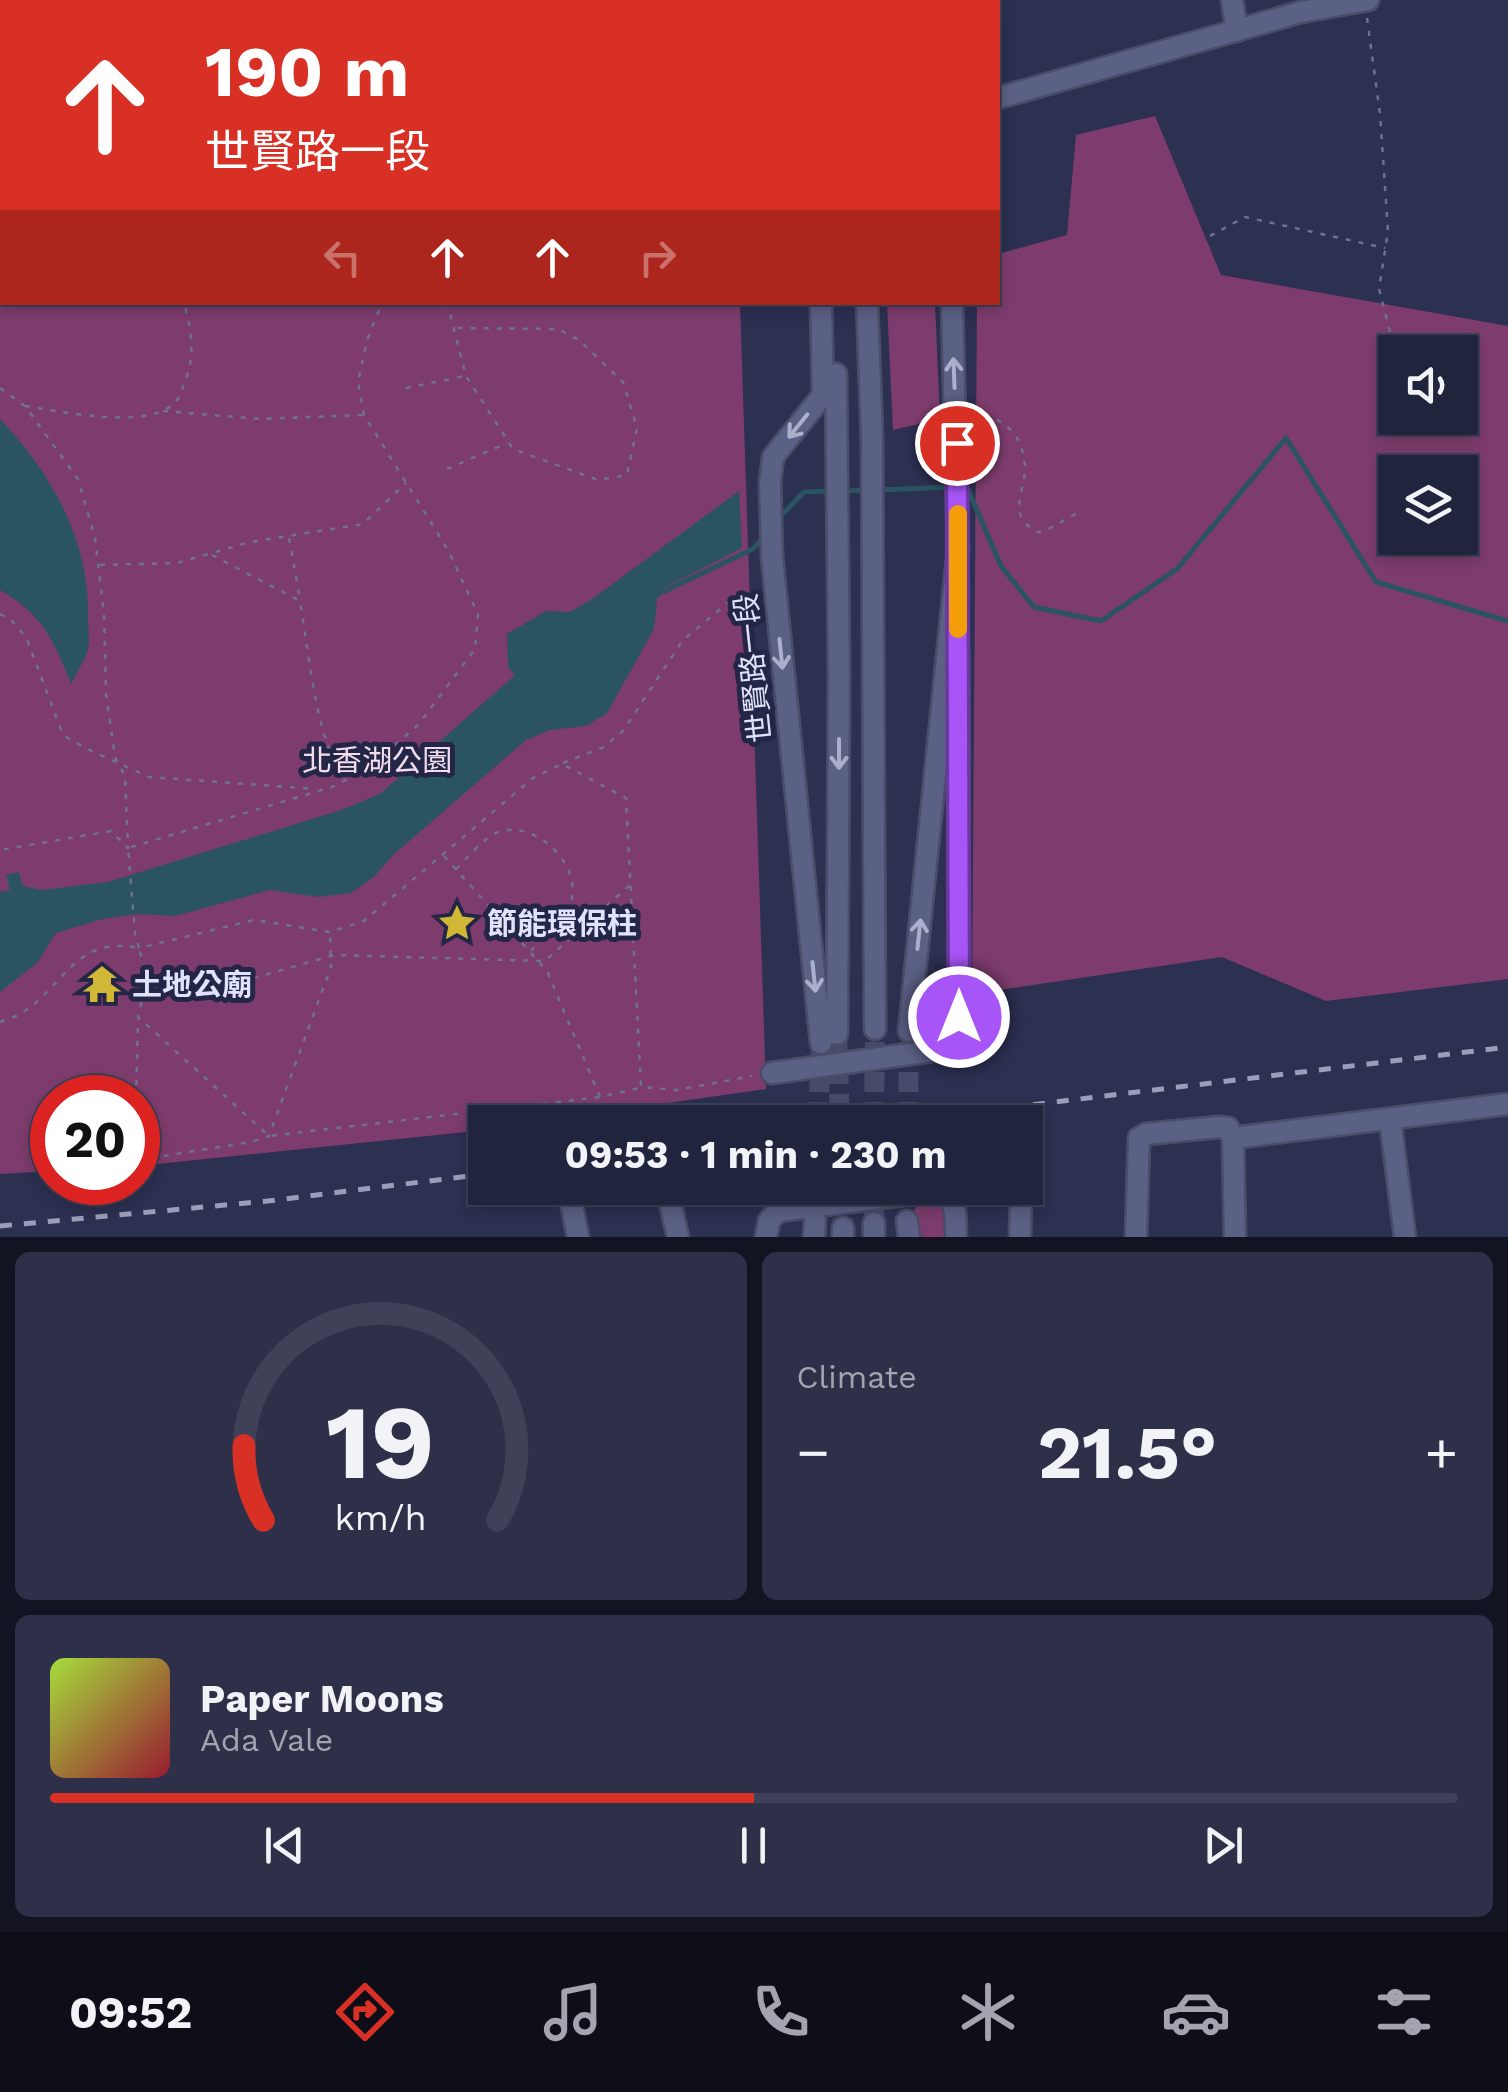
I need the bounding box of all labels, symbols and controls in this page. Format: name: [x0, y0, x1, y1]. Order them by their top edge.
text: 190 m: [205, 31, 409, 113]
icon: ahead: [40, 40, 170, 170]
text: 世賢路一段: [205, 125, 430, 178]
icon: left: [315, 230, 370, 285]
icon: ahead: [420, 230, 475, 285]
icon: ahead: [525, 230, 580, 285]
icon: right: [630, 230, 685, 285]
map controls: [1378, 335, 1478, 555]
button: sound: [1378, 335, 1478, 435]
one-way arrow: [945, 357, 964, 389]
pin: [915, 401, 1000, 486]
one-way arrow: [787, 413, 809, 439]
icon: arrive: [930, 416, 985, 471]
button: layers: [1378, 455, 1478, 555]
street label: 世賢路一段: [728, 592, 778, 744]
one-way arrow: [772, 637, 791, 669]
one-way arrow: [830, 738, 848, 770]
park label: 北香湖公園: [302, 743, 452, 778]
place icon: 節能環保柱: [436, 902, 478, 944]
place label: 節能環保柱: [487, 906, 637, 941]
one-way arrow: [909, 918, 928, 950]
one-way arrow: [805, 960, 824, 993]
temple icon: 土地公廟: [81, 963, 123, 1005]
position arrow: [907, 965, 1011, 1069]
place label: 土地公廟: [132, 967, 252, 1002]
speed limit sign: 20: [30, 1075, 160, 1205]
text: 09:53 · 1 min · 230 m: [565, 1133, 946, 1177]
text: Climate: [797, 1358, 917, 1396]
text: 19: [326, 1381, 435, 1503]
text: 21.5°: [1037, 1408, 1217, 1496]
text: −: [797, 1420, 830, 1484]
text: +: [1425, 1420, 1458, 1484]
text: km/h: [335, 1497, 427, 1539]
text: Paper Moons: [200, 1677, 444, 1721]
text: Ada Vale: [200, 1721, 333, 1759]
icon: previous: [257, 1818, 312, 1873]
icon: pause: [726, 1818, 781, 1873]
icon: next: [1196, 1818, 1251, 1873]
icon: directions: [330, 1977, 400, 2047]
icon: music: [538, 1977, 608, 2047]
icon: phone: [746, 1977, 816, 2047]
icon: climate: [953, 1977, 1023, 2047]
icon: car: [1161, 1977, 1231, 2047]
icon: filters: [1369, 1977, 1439, 2047]
text: 09:52: [69, 1986, 192, 2039]

